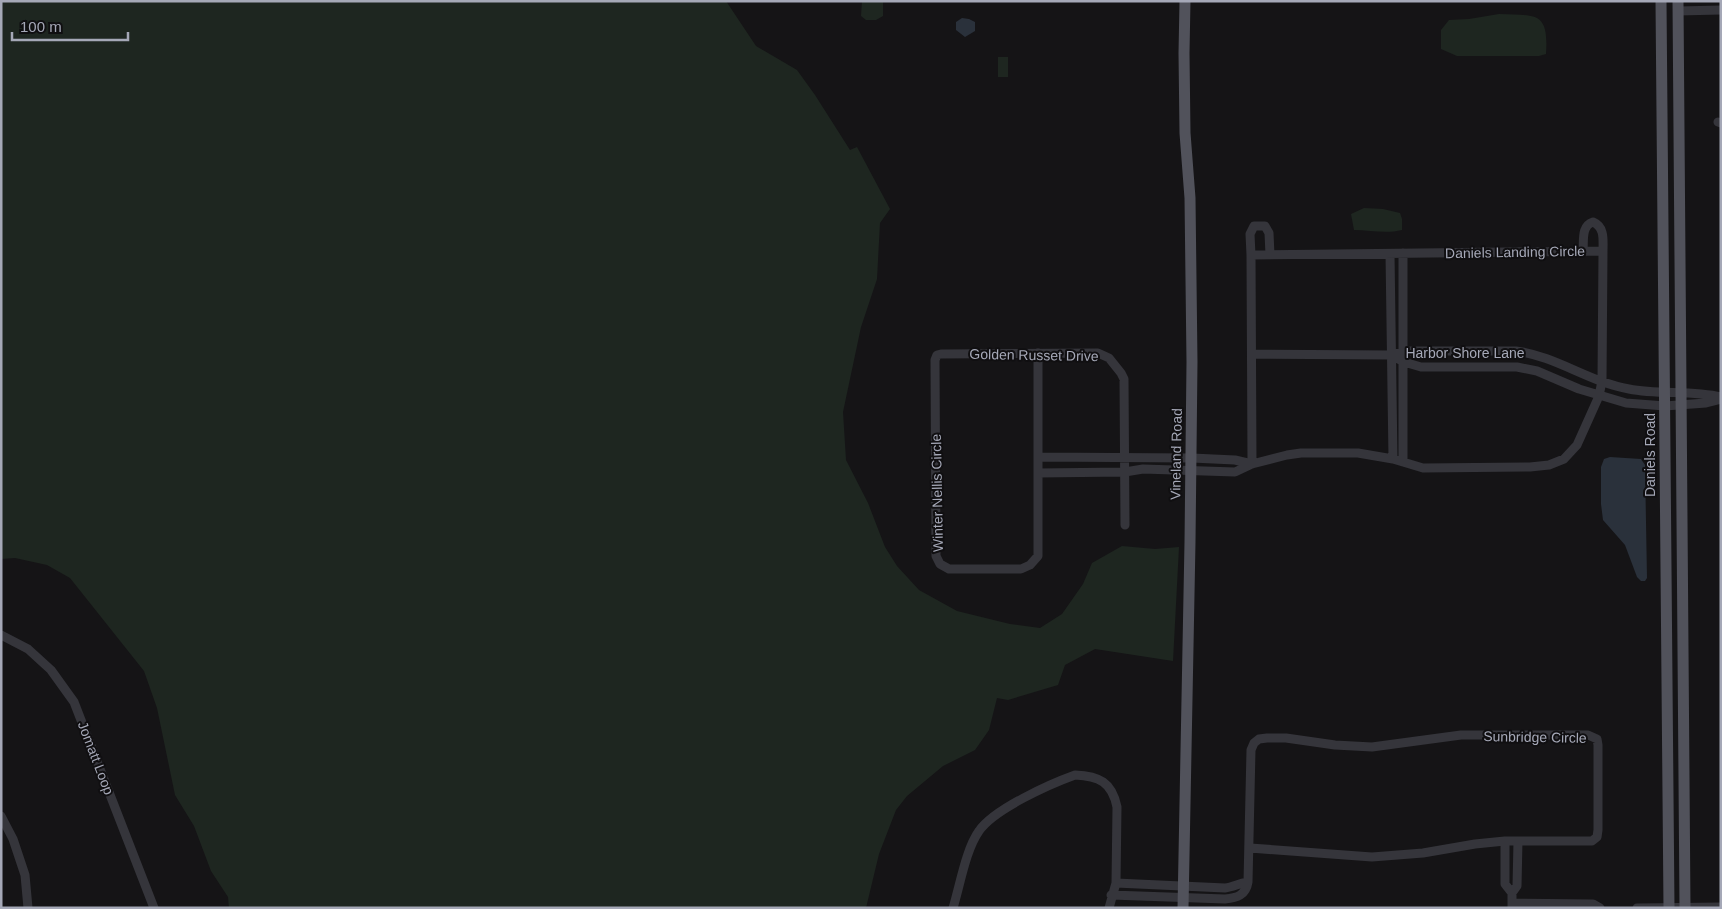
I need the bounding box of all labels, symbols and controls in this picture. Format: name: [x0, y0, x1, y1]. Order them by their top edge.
scale bar: [12, 10, 129, 42]
text: 100 m: [20, 18, 62, 35]
street label: Daniels Landing Circle: [1445, 243, 1585, 261]
street label: Harbor Shore Lane: [1405, 345, 1525, 361]
street label: Golden Russet Drive: [969, 346, 1099, 364]
street label: Vineland Road: [1167, 408, 1185, 500]
street label: Daniels Road: [1642, 413, 1658, 497]
street label: Winter Nellis Circle: [928, 434, 946, 552]
street label: Jomatt Loop: [75, 719, 117, 797]
street label: Sunbridge Circle: [1483, 728, 1587, 746]

